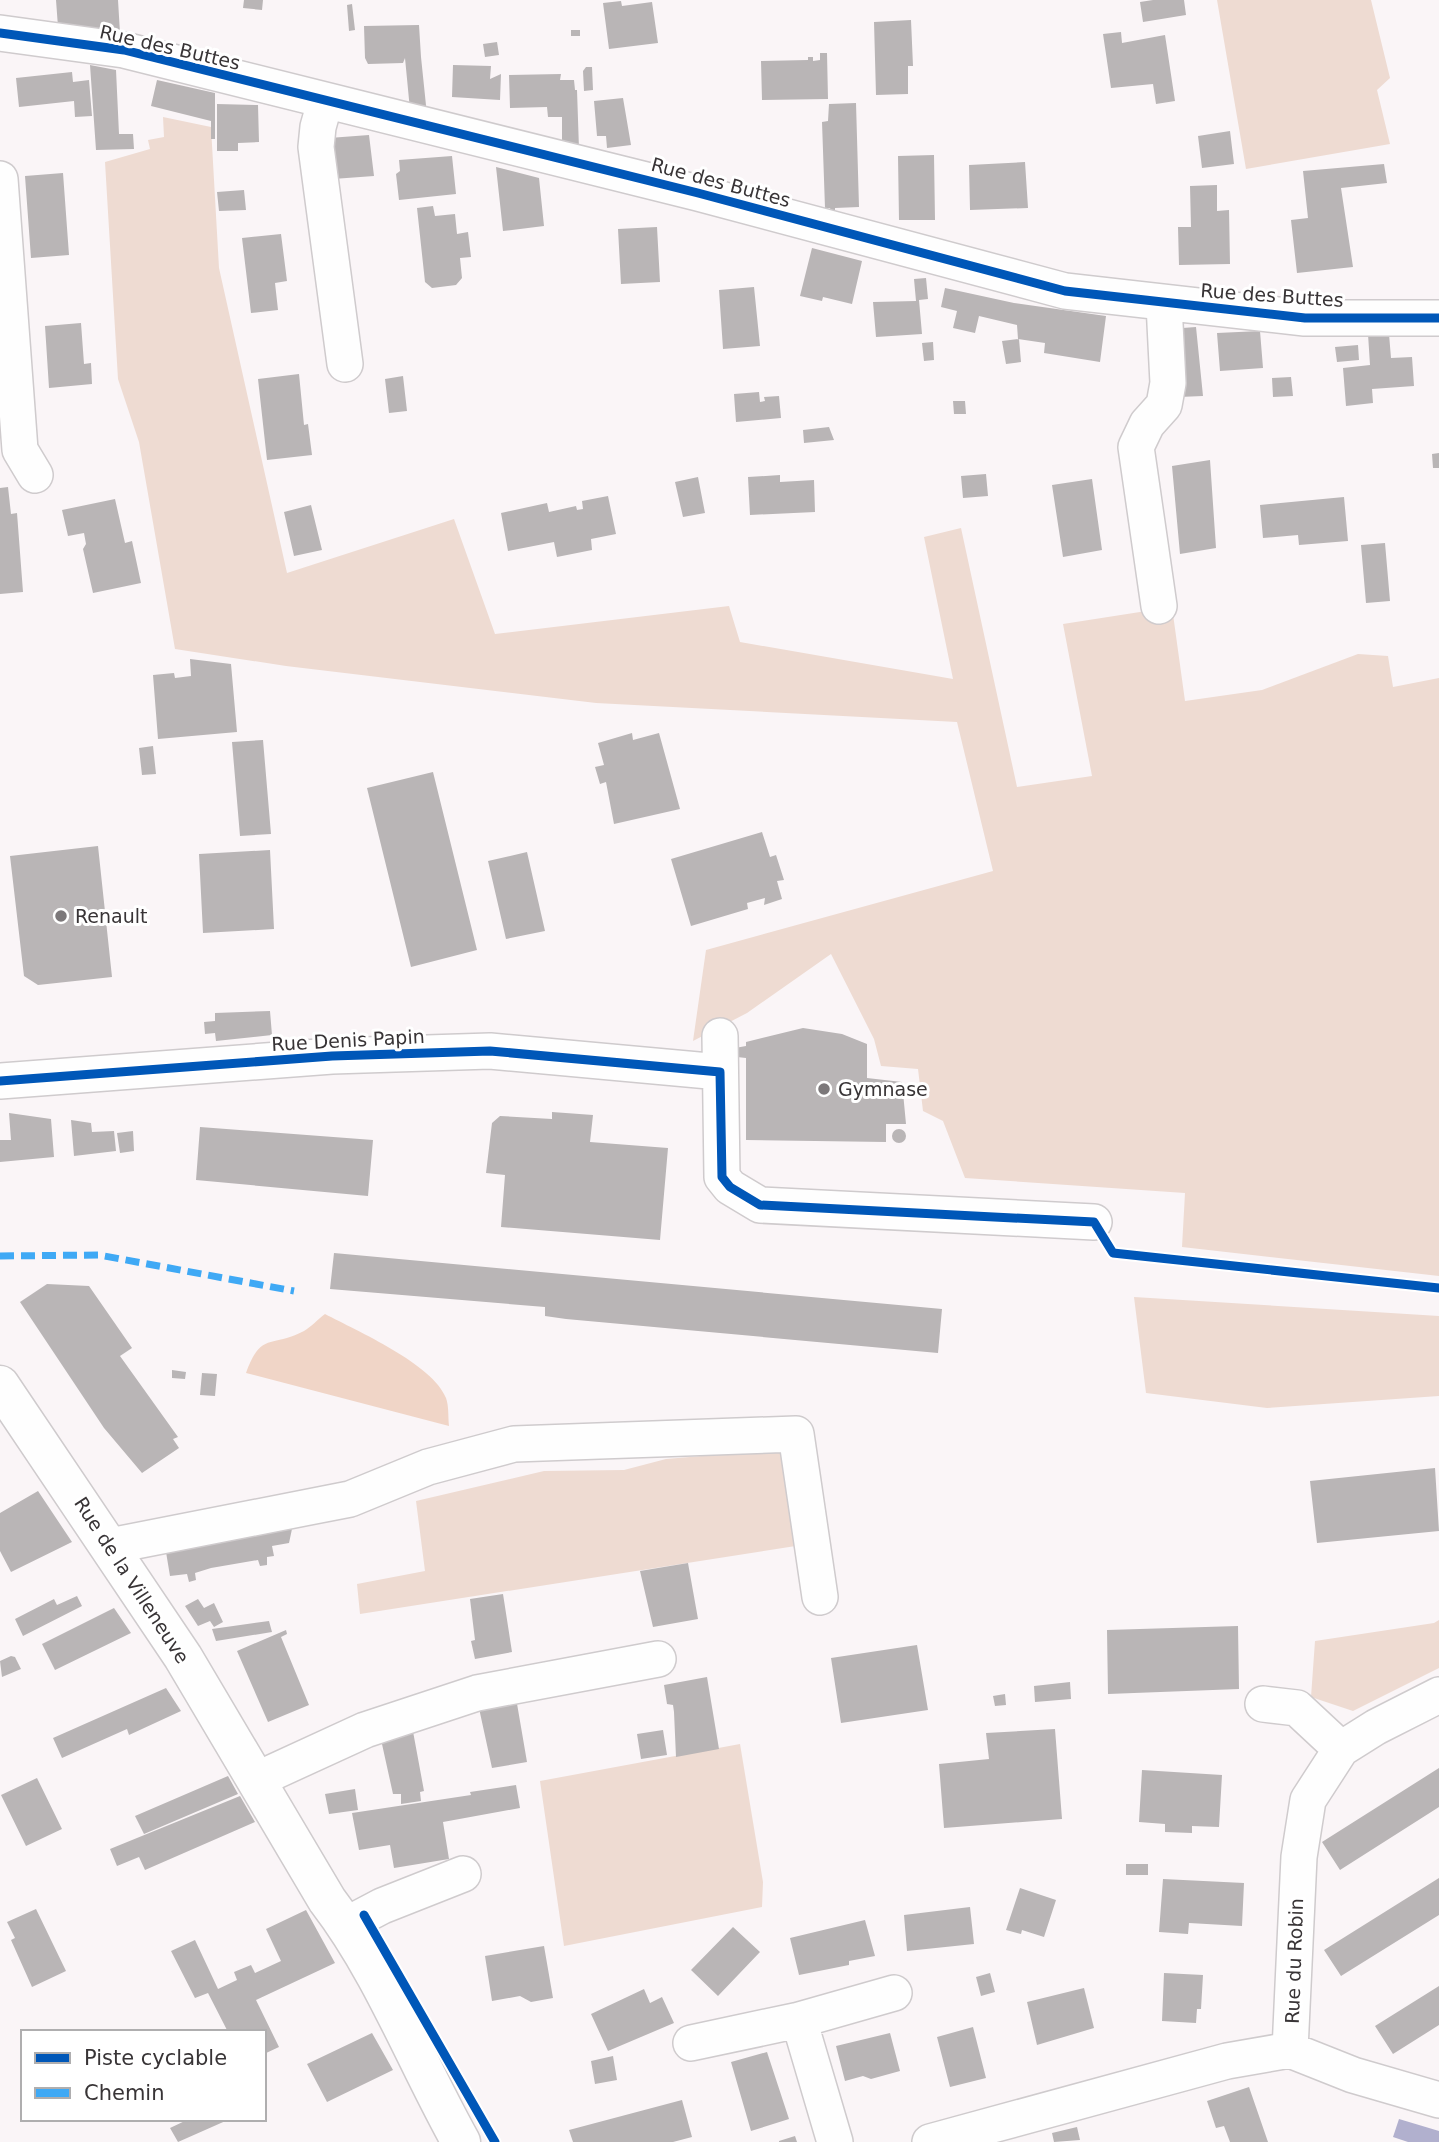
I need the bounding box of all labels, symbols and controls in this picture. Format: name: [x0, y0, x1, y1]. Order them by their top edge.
street label: Rue des Buttes: [98, 20, 242, 74]
street label: Rue des Buttes: [649, 153, 793, 211]
street label: Rue des Buttes: [1200, 279, 1344, 311]
place label: Renault: [75, 905, 148, 927]
marker: Renault: [53, 908, 69, 924]
street label: Rue Denis Papin: [271, 1025, 425, 1055]
place label: Gymnase: [838, 1078, 928, 1100]
marker: Gymnase: [816, 1081, 832, 1097]
street label: Rue de la Villeneuve: [70, 1493, 194, 1667]
street label: Rue du Robin: [1281, 1898, 1307, 2024]
legend: [21, 2030, 266, 2121]
text: Piste cyclable: [84, 2046, 227, 2070]
text: Chemin: [84, 2081, 165, 2105]

